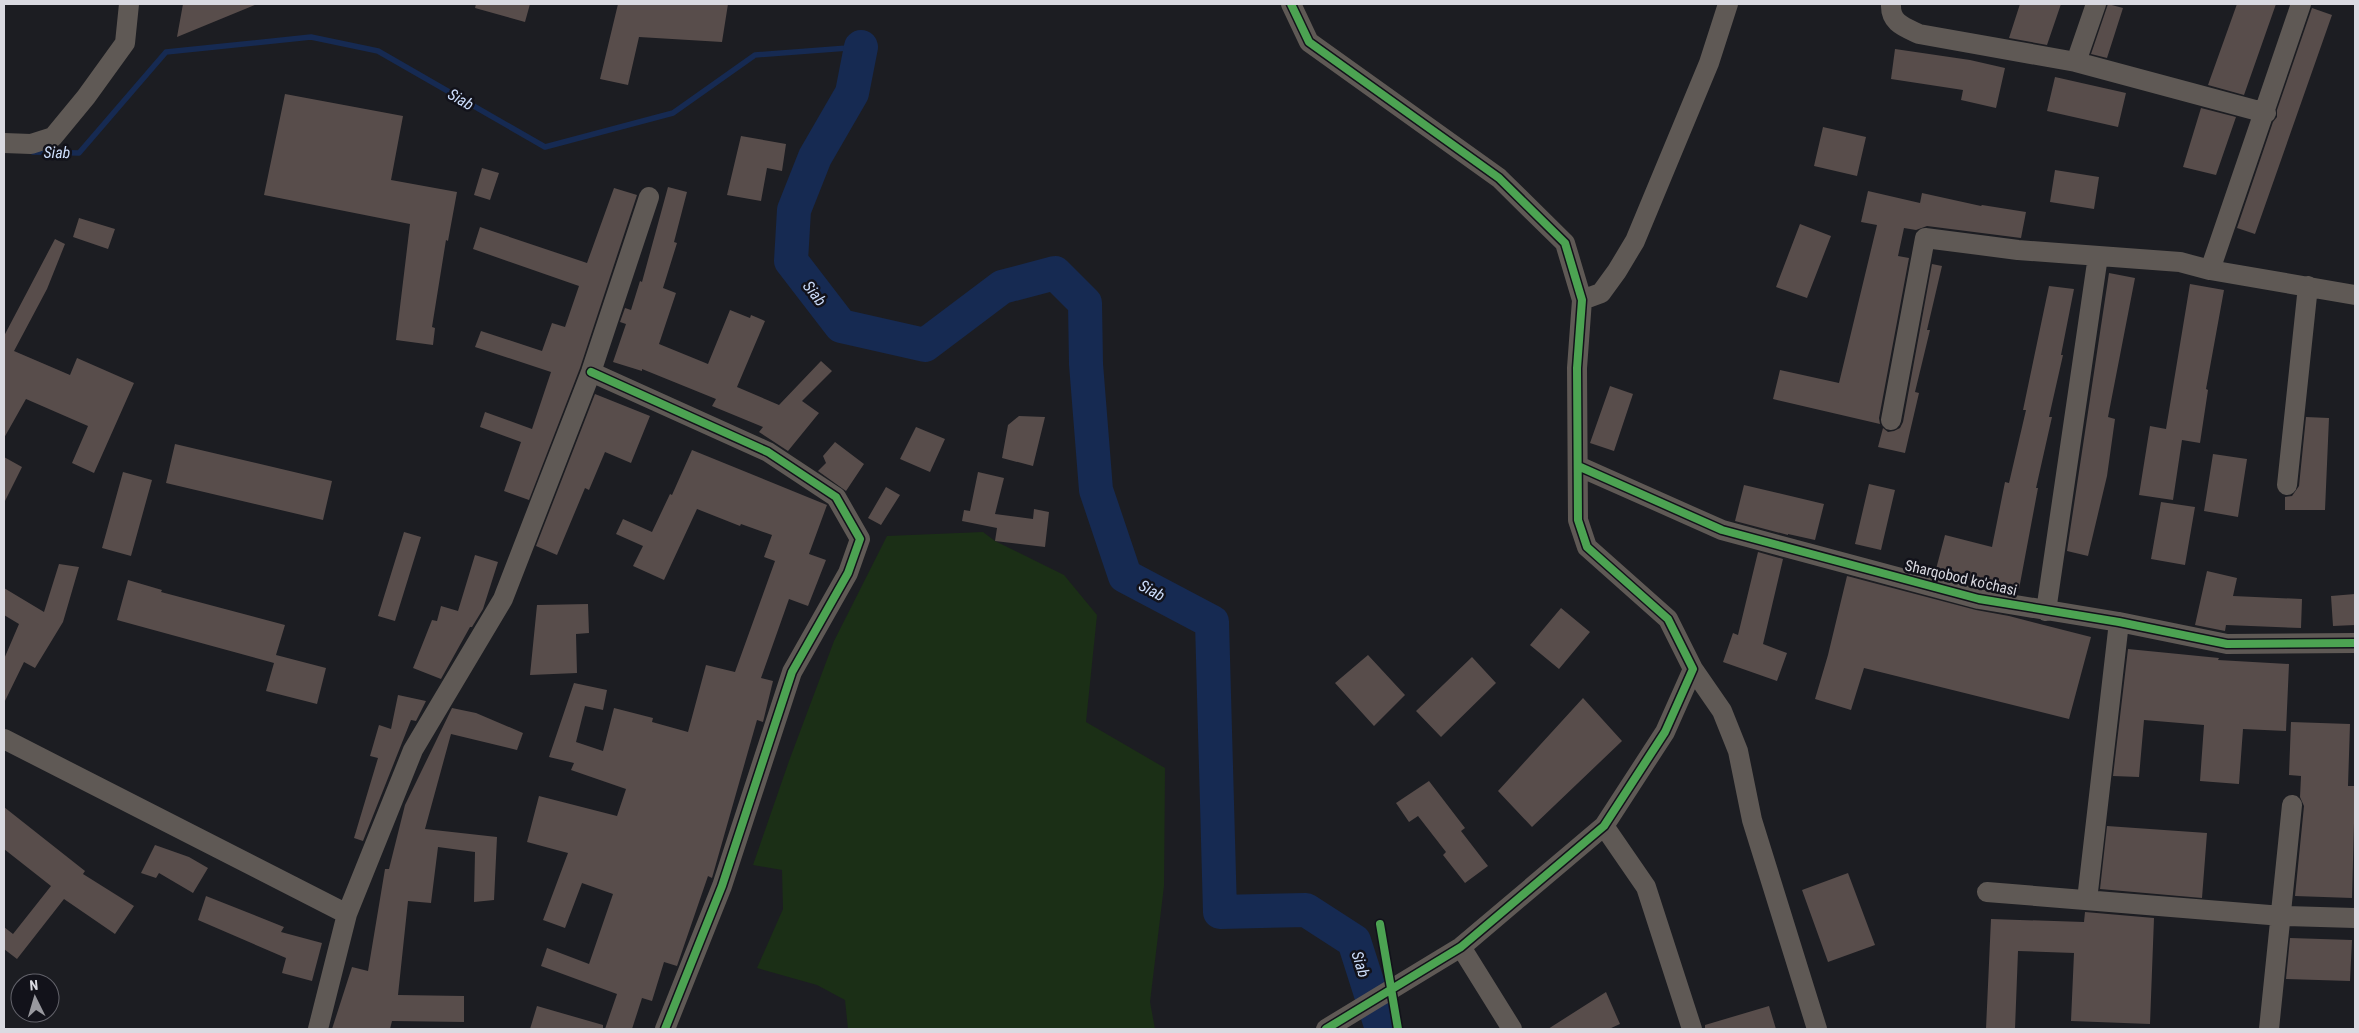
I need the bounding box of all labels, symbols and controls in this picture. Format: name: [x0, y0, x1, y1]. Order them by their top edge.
water label: Siab: [444, 85, 477, 114]
water label: Siab: [43, 143, 71, 162]
water label: Siab: [799, 277, 830, 310]
street label: Sharqobod ko'chasi: [1903, 556, 2019, 600]
water label: Siab: [1136, 576, 1168, 605]
water label: Siab: [1347, 949, 1374, 980]
north arrow: [10, 973, 60, 1023]
text: N: [29, 977, 39, 993]

